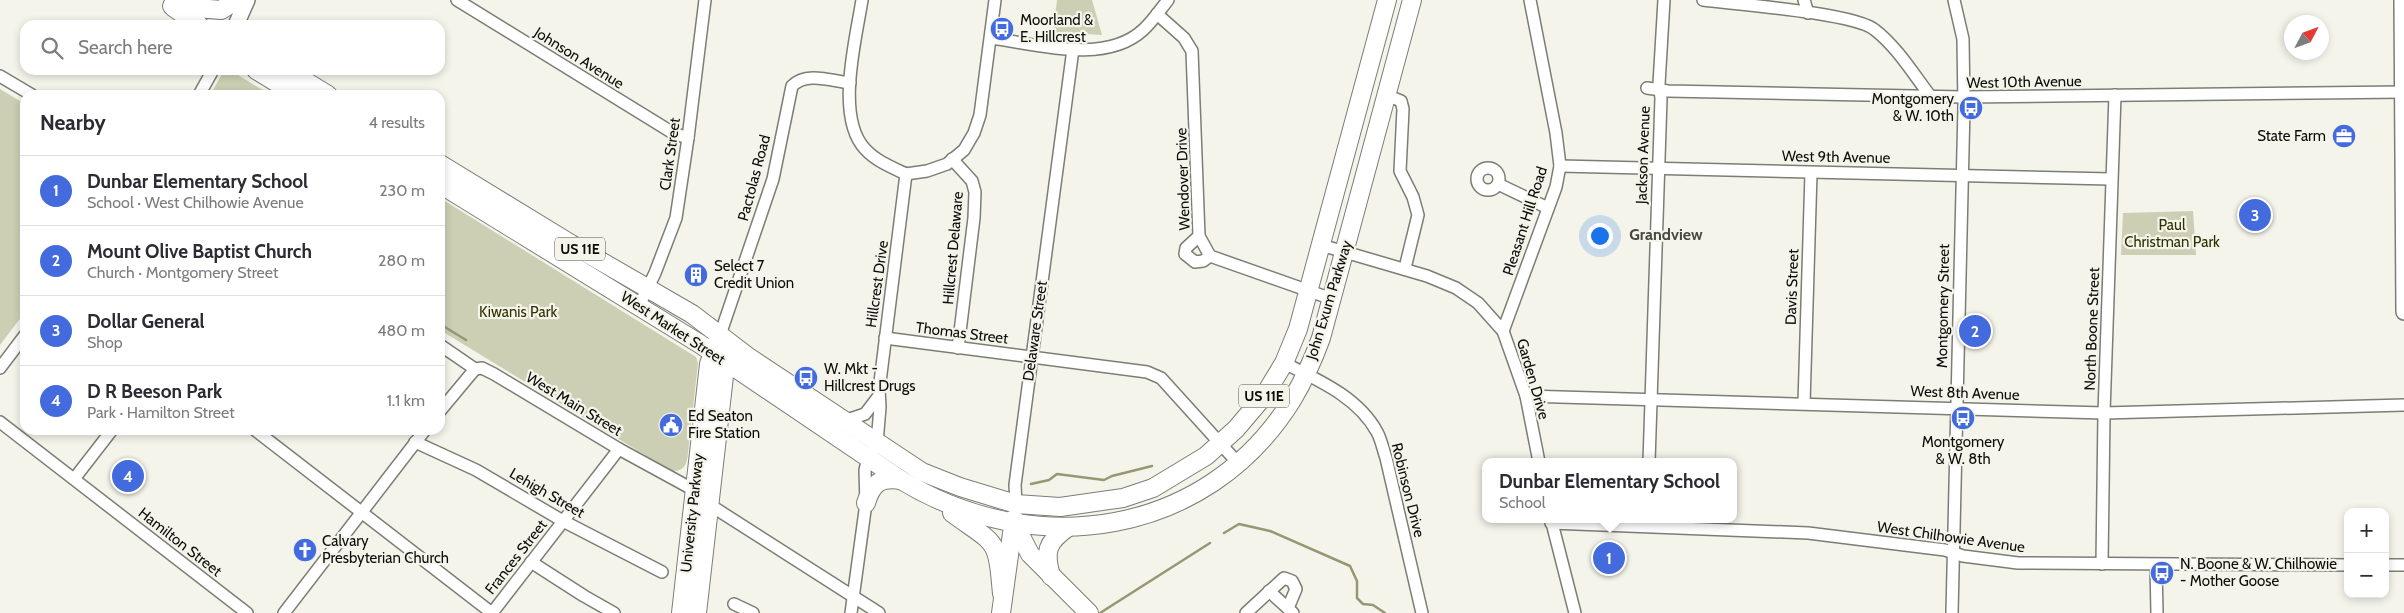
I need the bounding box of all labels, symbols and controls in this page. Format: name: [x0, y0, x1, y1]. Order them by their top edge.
place label: Moorland & E. Hillcrest: [1020, 11, 1093, 46]
north arrow: [2284, 15, 2329, 60]
bus stop icon: Moorland & E. Hillcrest: [989, 16, 1015, 42]
search box: [20, 20, 445, 75]
street label: Johnson Avenue: [530, 23, 627, 93]
icon: search: [38, 34, 66, 62]
text: Search here: [78, 36, 172, 59]
street label: West 10th Avenue: [1966, 72, 2082, 92]
place label: Montgomery & W. 10th: [1872, 90, 1954, 125]
bus stop icon: Montgomery & W. 10th: [1958, 95, 1984, 121]
street label: Jackson Avenue: [1632, 105, 1654, 205]
text: Nearby: [40, 110, 106, 135]
text: 4 results: [368, 113, 425, 132]
street label: Clark Street: [656, 116, 684, 192]
office icon: State Farm: [2331, 123, 2357, 149]
street label: Wendover Drive: [1172, 127, 1194, 231]
place label: State Farm: [2257, 127, 2326, 145]
street label: Pactolas Road: [734, 133, 774, 223]
street label: West 9th Avenue: [1782, 147, 1891, 167]
street label: Pleasant Hill Road: [1499, 164, 1551, 278]
text: Dunbar Elementary School: [87, 170, 308, 193]
text: 1: [53, 181, 59, 200]
text: 230 m: [379, 181, 425, 200]
street label: Hillcrest Delaware: [939, 190, 967, 305]
text: School · West Chilhowie Avenue: [87, 193, 304, 212]
pin: 3: [2239, 196, 2271, 234]
park label: Paul Christman Park: [2124, 216, 2220, 251]
your location: [1587, 223, 1613, 249]
district label: Grandview: [1629, 225, 1703, 244]
road number: US 11E: [555, 238, 605, 260]
street label: John Exum Parkway: [1302, 238, 1356, 363]
street label: Hillcrest Drive: [862, 239, 892, 329]
text: Mount Olive Baptist Church: [87, 240, 312, 263]
street label: Montgomery Street: [1933, 244, 1953, 368]
street label: Davis Street: [1782, 248, 1802, 326]
text: 2: [52, 251, 60, 270]
text: 280 m: [378, 251, 425, 270]
place label: Select 7 Credit Union: [714, 257, 794, 292]
building icon: Select 7 Credit Union: [683, 262, 709, 288]
text: Church · Montgomery Street: [87, 263, 278, 282]
street label: North Boone Street: [2081, 267, 2103, 391]
street label: Delaware Street: [1019, 280, 1051, 382]
street label: West Market Street: [617, 287, 729, 369]
park label: Kiwanis Park: [479, 303, 557, 321]
text: Dollar General: [87, 310, 205, 333]
pin: 2: [1959, 312, 1991, 350]
street label: Thomas Street: [915, 318, 1009, 348]
text: 3: [52, 321, 60, 340]
text: 480 m: [377, 321, 425, 340]
text: Shop: [87, 333, 123, 352]
street label: Garden Drive: [1513, 337, 1553, 422]
place label: W. Mkt - Hillcrest Drugs: [824, 360, 915, 395]
bus stop icon: W. Mkt - Hillcrest Drugs: [793, 365, 819, 391]
street label: West Main Street: [523, 368, 625, 440]
text: D R Beeson Park: [87, 380, 222, 403]
street label: West 8th Avenue: [1910, 382, 2020, 404]
road number: US 11E: [1239, 384, 1289, 408]
text: 4: [51, 391, 61, 410]
text: 1.1 km: [387, 391, 425, 410]
text: Park · Hamilton Street: [87, 403, 235, 422]
bus stop icon: Montgomery & W. 8th: [1950, 405, 1976, 431]
place label: Ed Seaton Fire Station: [688, 407, 760, 442]
public building icon: Ed Seaton Fire Station: [658, 412, 684, 438]
place label: Montgomery & W. 8th: [1922, 433, 2005, 468]
street label: Robinson Drive: [1388, 441, 1429, 539]
street label: University Parkway: [677, 452, 707, 573]
pin: 4: [112, 457, 144, 495]
popup: [1482, 458, 1737, 523]
street label: Lehigh Street: [506, 464, 588, 522]
text: Dunbar Elementary School: [1499, 470, 1720, 493]
text: School: [1499, 493, 1546, 512]
street label: Hamilton Street: [135, 504, 225, 580]
map controls: [2344, 508, 2389, 598]
button: +: [2344, 508, 2389, 553]
street label: Frances Street: [481, 516, 551, 598]
street label: West Chilhowie Avenue: [1876, 518, 2026, 556]
place label: Calvary Presbyterian Church: [322, 532, 449, 567]
church icon: Calvary Presbyterian Church: [292, 537, 318, 563]
pin: 1: [1593, 539, 1625, 577]
button: −: [2344, 553, 2389, 598]
place label: N. Boone & W. Chilhowie - Mother Goose: [2180, 555, 2337, 590]
bus stop icon: N. Boone & W. Chilhowie - Mother Goose: [2149, 560, 2175, 586]

